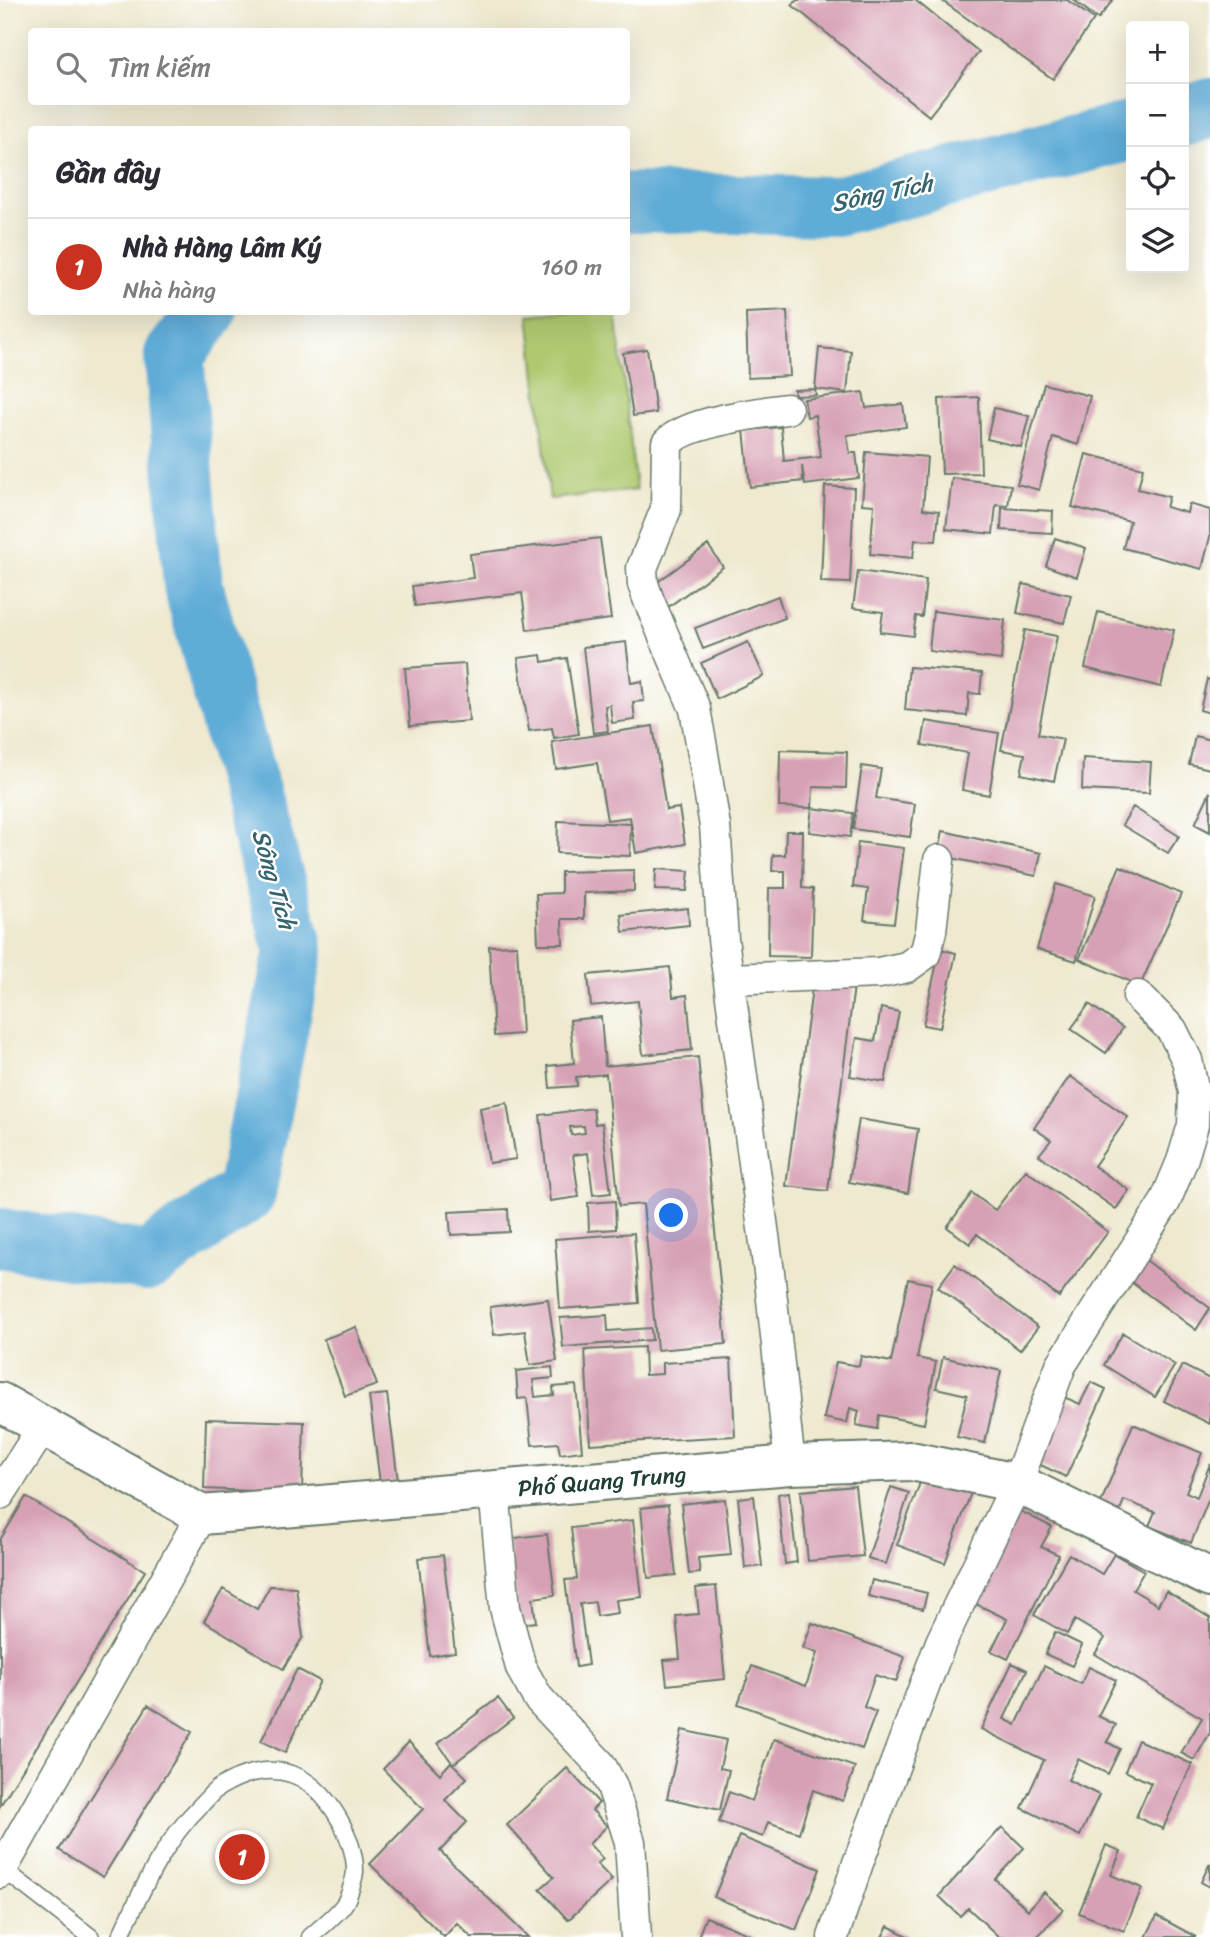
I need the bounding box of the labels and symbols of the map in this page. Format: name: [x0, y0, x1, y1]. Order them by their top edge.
water label: Sông Tích: [828, 161, 939, 224]
water label: Sông Tích: [240, 824, 309, 936]
your location: [654, 1198, 688, 1232]
street label: Phố Quang Trung: [516, 1454, 688, 1509]
pin: 1: [219, 1831, 265, 1883]

